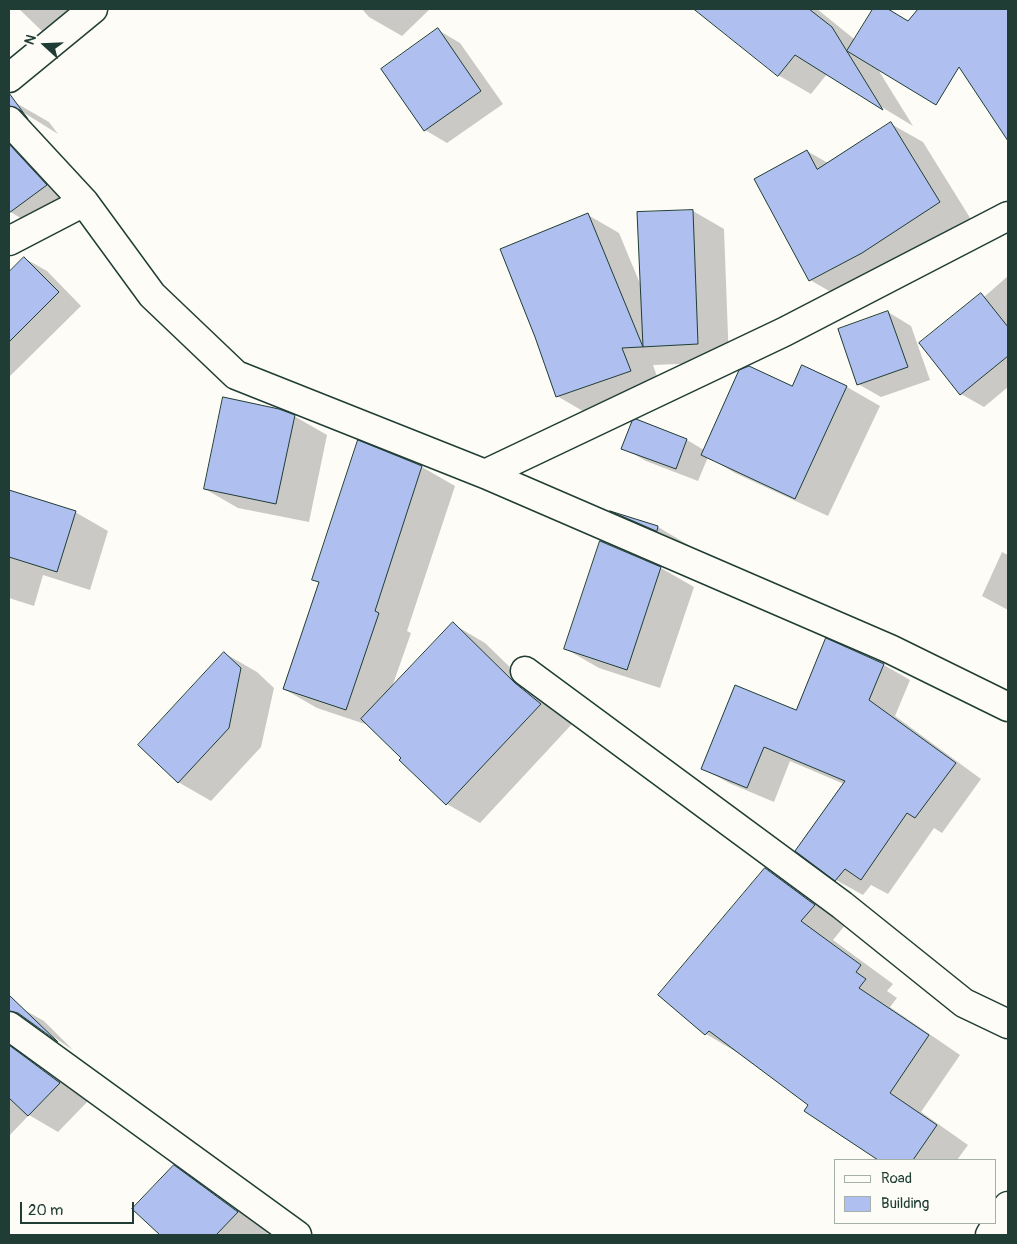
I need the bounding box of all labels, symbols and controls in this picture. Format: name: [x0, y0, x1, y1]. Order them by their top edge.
north arrow: [20, 20, 70, 70]
text: N: [21, 32, 40, 47]
legend: [834, 1159, 997, 1224]
text: Road: [881, 1169, 912, 1188]
scale bar: [22, 1192, 136, 1224]
text: Building: [881, 1194, 929, 1213]
text: 20 m: [28, 1201, 63, 1220]

